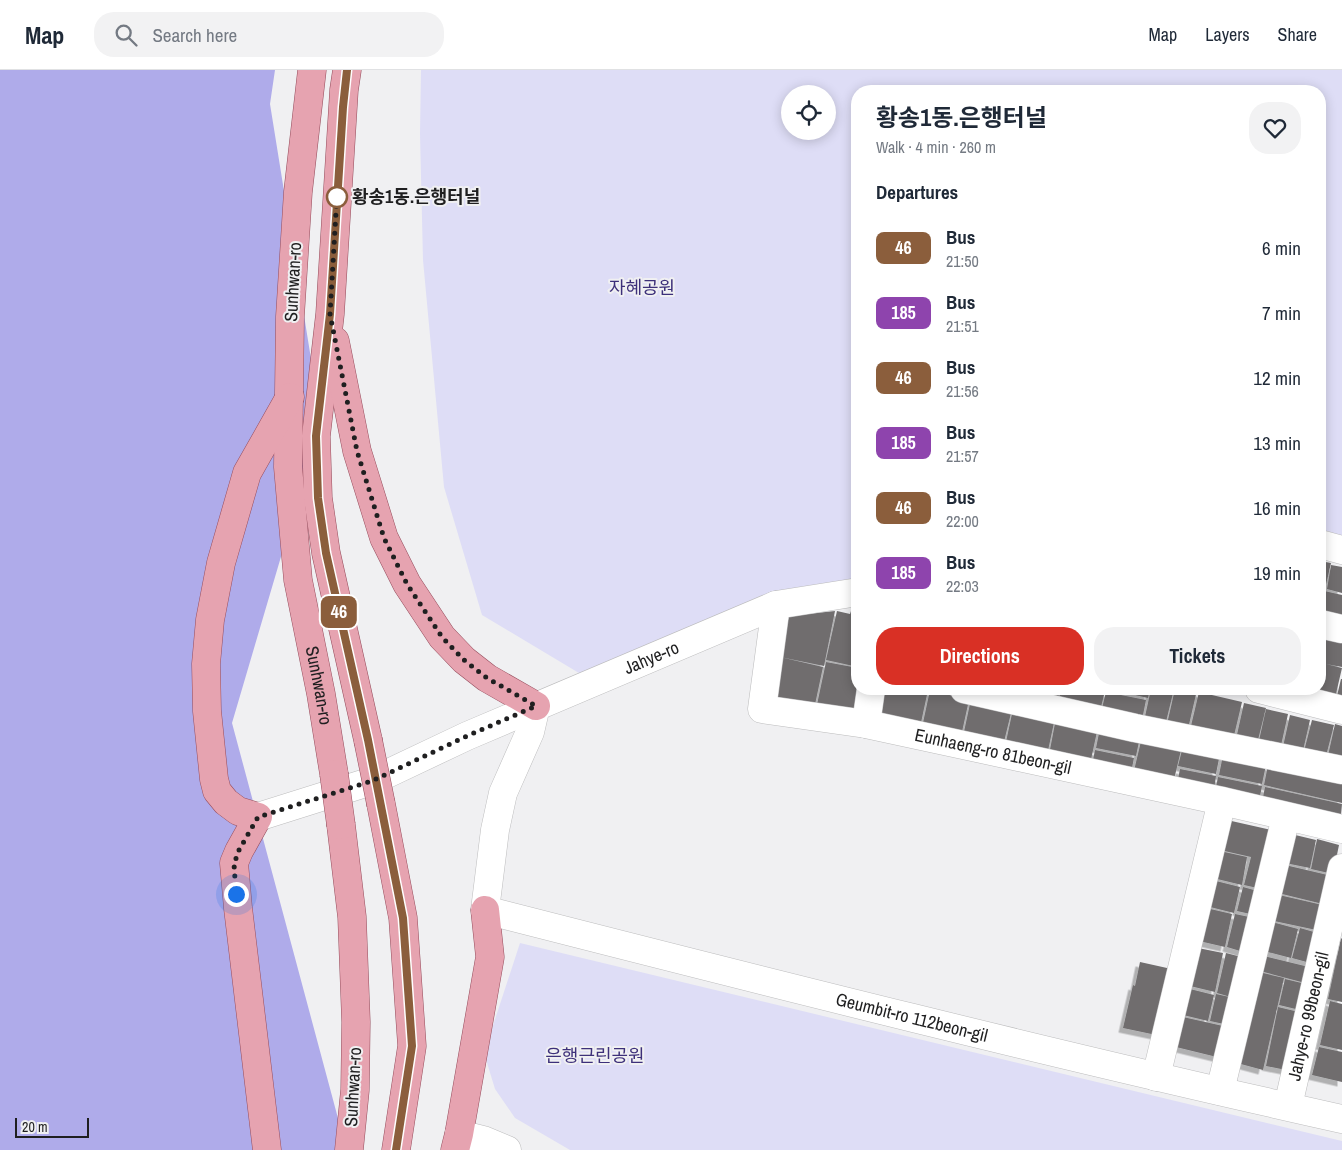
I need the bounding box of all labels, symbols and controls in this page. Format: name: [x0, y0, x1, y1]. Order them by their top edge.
search box: [94, 12, 444, 57]
text: Map: [25, 19, 64, 51]
icon: search: [112, 21, 140, 49]
text: Search here: [152, 22, 237, 48]
text: Map: [1149, 22, 1177, 47]
text: Layers: [1205, 22, 1250, 47]
text: Share: [1278, 22, 1317, 47]
map controls: [781, 85, 836, 140]
button: locate: [781, 85, 836, 140]
text: 황송1동.은행터널: [876, 101, 1047, 133]
button: heart: [1249, 102, 1301, 154]
text: Walk · 4 min · 260 m: [876, 136, 996, 158]
text: Departures: [876, 179, 958, 205]
place label: 황송1동.은행터널: [352, 184, 480, 209]
marker: 황송1동.은행터널: [326, 186, 348, 208]
text: Bus: [946, 224, 975, 250]
text: 46: [895, 235, 912, 260]
text: 6 min: [1262, 235, 1301, 261]
street label: Sunhwan-ro: [278, 242, 307, 322]
text: 21:50: [946, 250, 979, 272]
park label: 자혜공원: [609, 275, 675, 300]
text: Bus: [946, 289, 975, 315]
text: 185: [891, 300, 916, 325]
text: 7 min: [1262, 300, 1301, 326]
text: 21:51: [946, 315, 979, 337]
text: Bus: [946, 354, 975, 380]
text: 46: [895, 365, 912, 390]
text: 12 min: [1253, 365, 1301, 391]
text: 21:56: [946, 380, 979, 402]
text: Bus: [946, 419, 975, 445]
text: 185: [891, 430, 916, 455]
text: 13 min: [1253, 430, 1301, 456]
text: 21:57: [946, 445, 979, 467]
text: Bus: [946, 484, 975, 510]
text: 46: [895, 495, 912, 520]
text: 16 min: [1253, 495, 1301, 521]
text: 22:00: [946, 510, 979, 532]
text: Bus: [946, 549, 975, 575]
text: 185: [891, 560, 916, 585]
text: 19 min: [1253, 560, 1301, 586]
text: 22:03: [946, 575, 979, 597]
line badge: 46: [316, 596, 362, 628]
text: 46: [331, 599, 347, 624]
button: Directions: [876, 627, 1084, 685]
button: Tickets: [1094, 627, 1301, 685]
street label: Jahye-ro: [620, 635, 683, 680]
street label: Sunhwan-ro: [300, 644, 339, 727]
street label: Eunhaeng-ro 81beon-gil: [913, 722, 1074, 780]
your location: [224, 882, 249, 907]
street label: Jahye-ro 99beon-gil: [1281, 949, 1335, 1083]
street label: Geumbit-ro 112beon-gil: [833, 986, 991, 1048]
park label: 은행근린공원: [545, 1043, 645, 1068]
street label: Sunhwan-ro: [338, 1047, 367, 1127]
scale bar: [15, 1115, 89, 1138]
text: 20 m: [22, 1118, 48, 1136]

